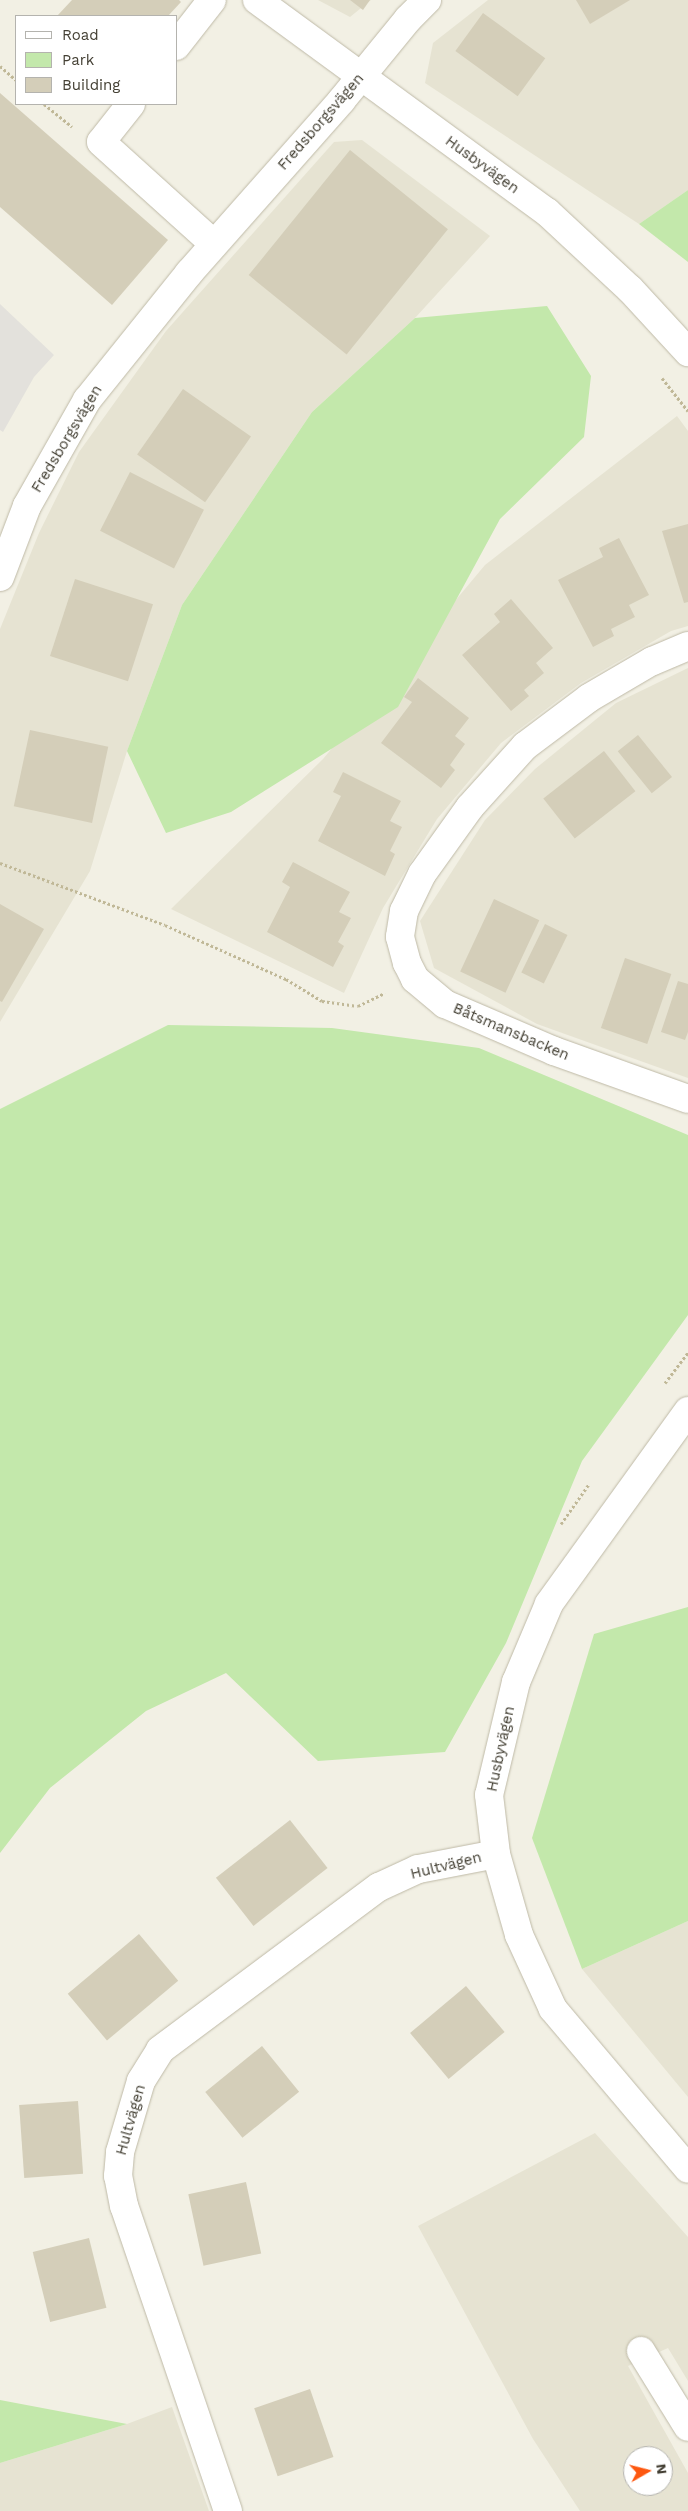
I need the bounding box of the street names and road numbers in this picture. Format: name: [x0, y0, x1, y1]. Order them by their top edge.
street label: Fredsborgsvägen: [274, 70, 368, 174]
street label: Husbyvägen: [442, 132, 522, 198]
street label: Fredsborgsvägen: [28, 382, 106, 496]
street label: Båtsmansbacken: [450, 999, 572, 1065]
street label: Husbyvägen: [483, 1705, 519, 1793]
street label: Hultvägen: [409, 1848, 483, 1884]
street label: Hultvägen: [112, 2083, 150, 2157]

